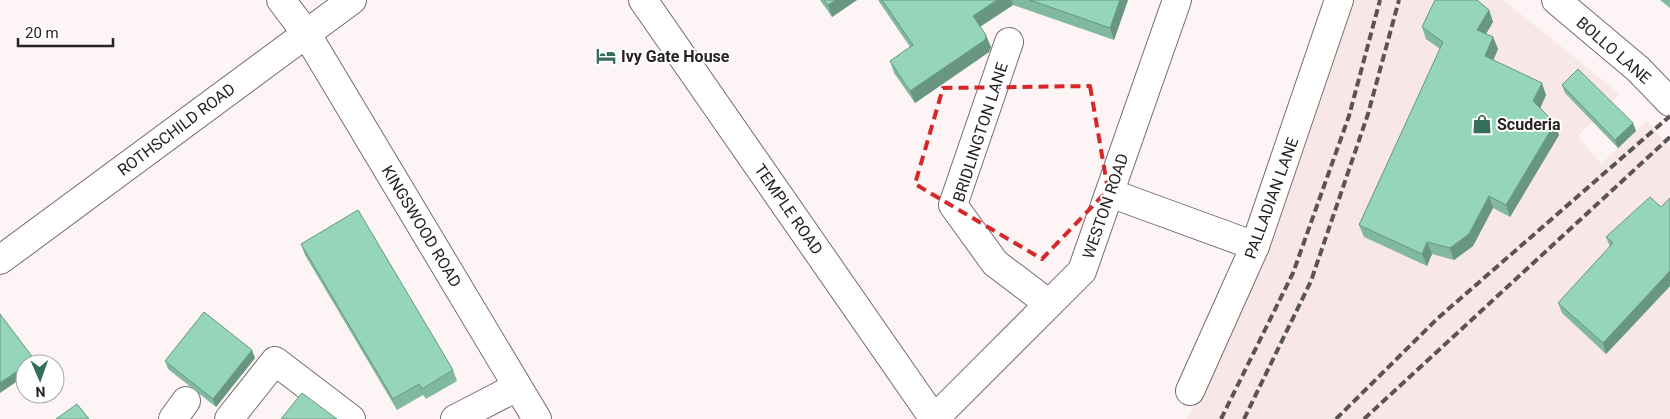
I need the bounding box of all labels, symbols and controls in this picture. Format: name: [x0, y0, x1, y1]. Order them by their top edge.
street label: BOLLO LANE: [1573, 13, 1655, 88]
scale bar: [18, 15, 112, 47]
text: 20 m: [25, 24, 59, 42]
hotel icon: Ivy Gate House: [595, 45, 617, 67]
place label: Ivy Gate House: [621, 47, 730, 66]
street label: BRIDLINGTON LANE: [949, 60, 1012, 204]
street label: ROTHSCHILD ROAD: [114, 79, 239, 180]
shop icon: Scuderia: [1471, 113, 1493, 135]
place label: Scuderia: [1497, 115, 1561, 134]
street label: PALLADIAN LANE: [1241, 135, 1302, 261]
street label: WESTON ROAD: [1079, 151, 1132, 261]
street label: TEMPLE ROAD: [750, 160, 827, 258]
street label: KINGSWOOD ROAD: [378, 162, 465, 291]
north arrow: [15, 354, 65, 404]
text: N: [35, 384, 46, 400]

